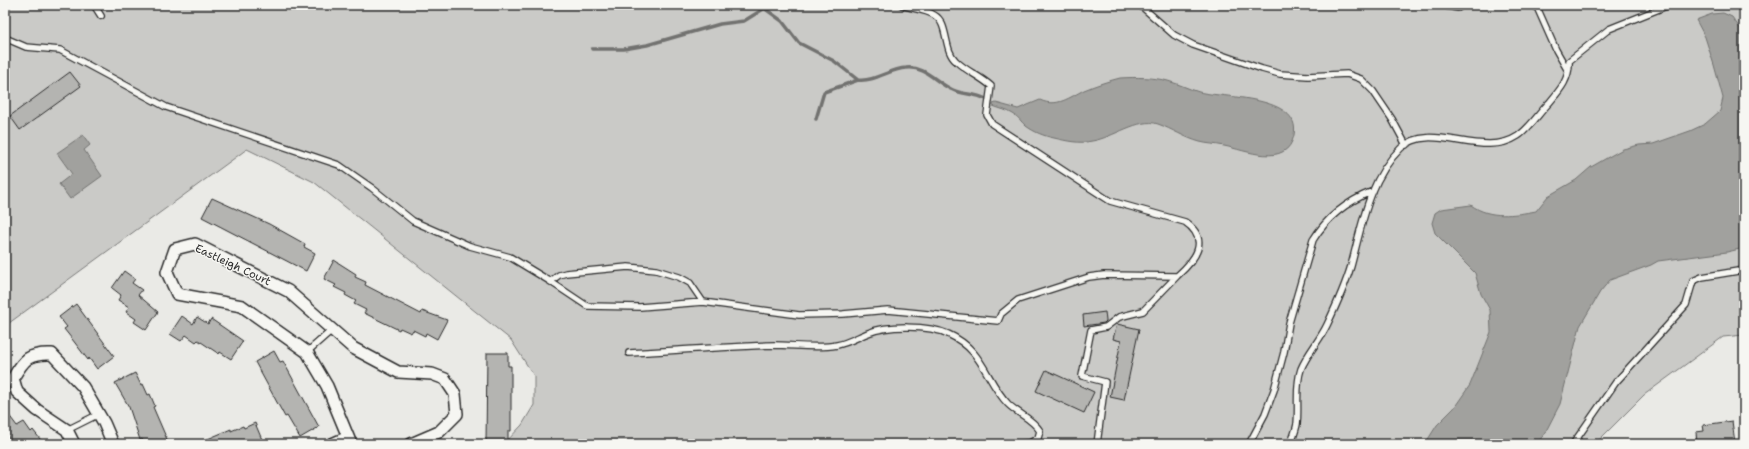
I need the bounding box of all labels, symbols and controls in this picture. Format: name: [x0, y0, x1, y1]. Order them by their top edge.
street label: Eastleigh Court: [193, 241, 274, 289]

